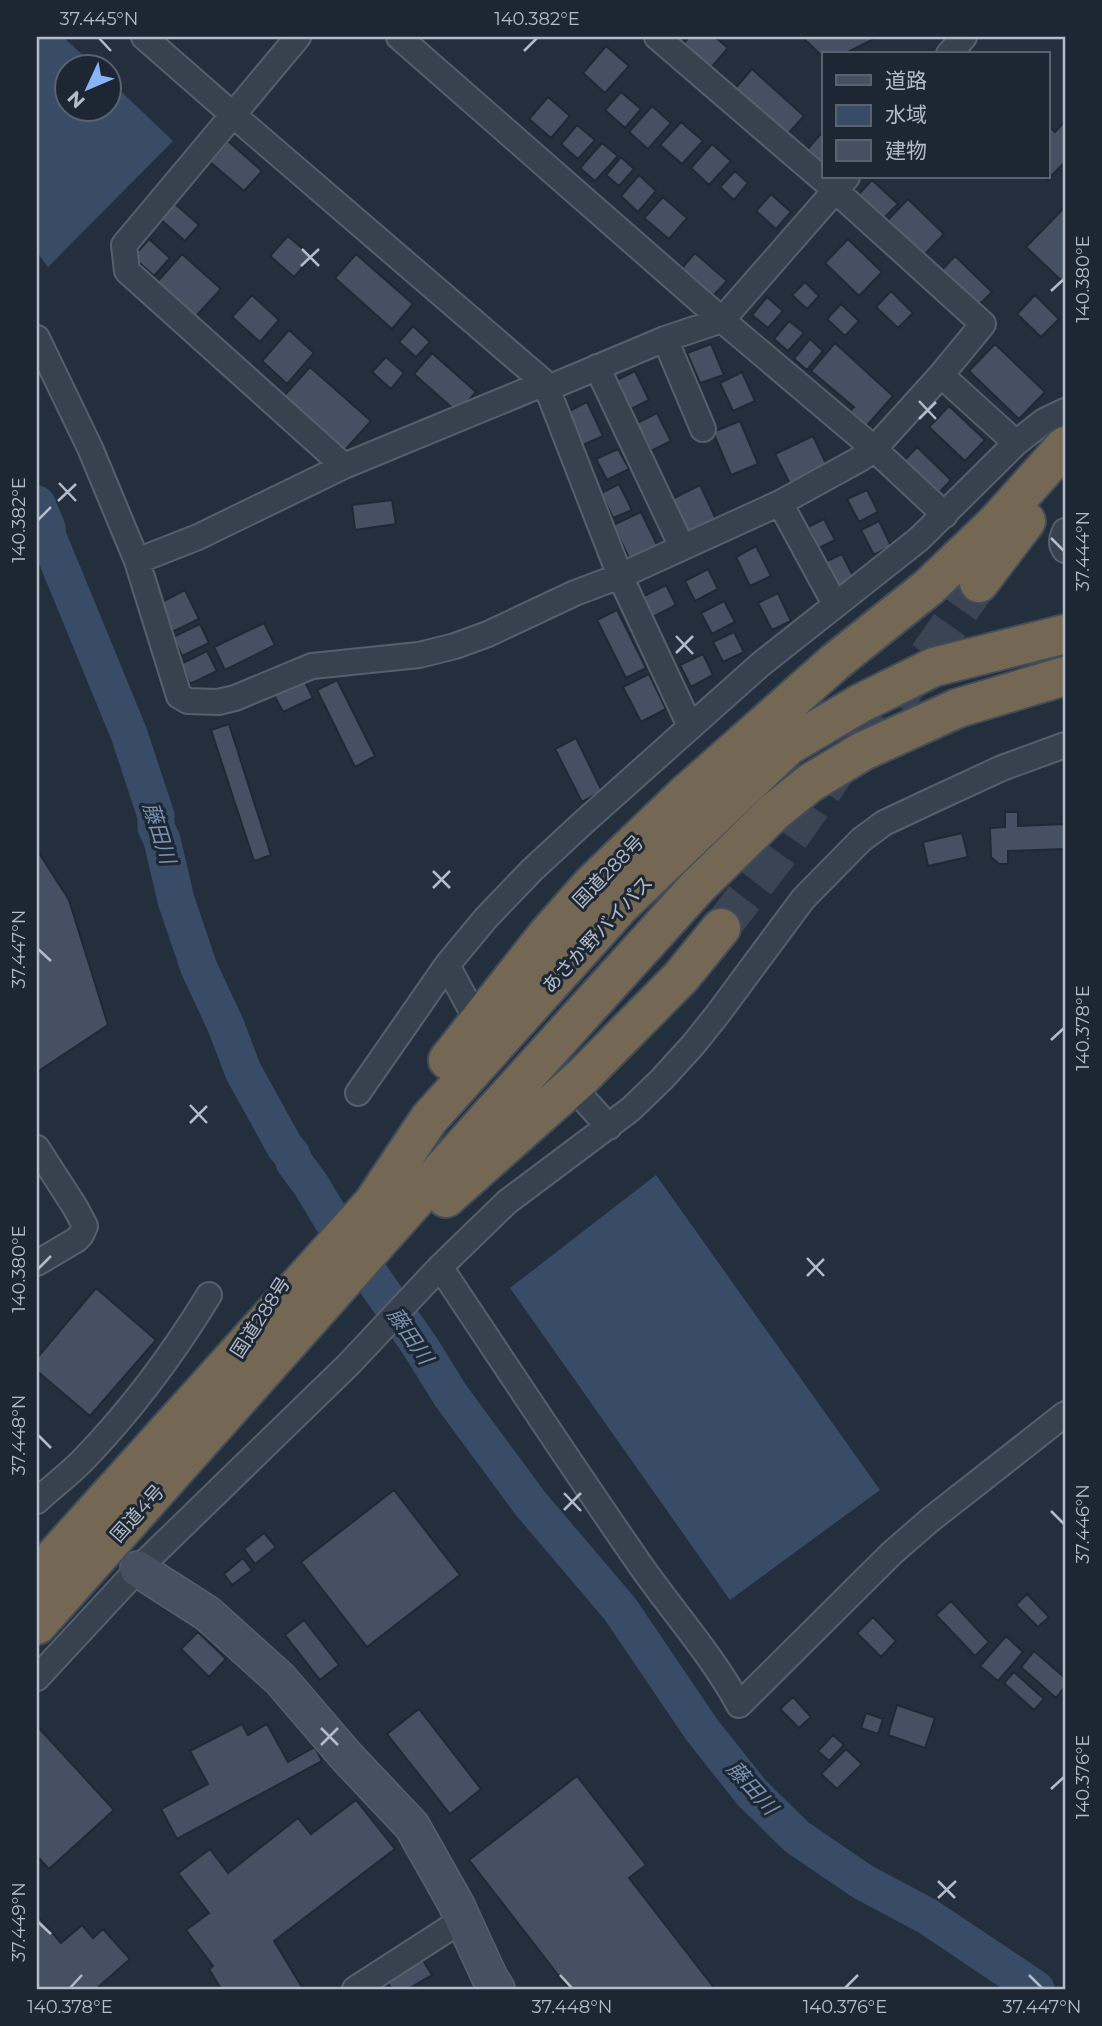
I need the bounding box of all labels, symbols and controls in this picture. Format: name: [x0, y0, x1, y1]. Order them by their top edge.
text: 37.445°N: [59, 8, 139, 30]
text: 140.382°E: [494, 8, 580, 30]
north arrow: [52, 52, 122, 122]
legend: [822, 52, 1050, 178]
text: 道路: [885, 68, 927, 93]
text: N: [63, 86, 90, 113]
text: 水域: [885, 102, 927, 127]
text: 建物: [885, 138, 927, 163]
text: 140.380°E: [1072, 235, 1094, 323]
text: 140.382°E: [8, 477, 30, 563]
text: 37.444°N: [1072, 511, 1094, 591]
water label: 藤田川: [138, 799, 181, 869]
street label: 国道288号: [568, 830, 649, 912]
street label: あさか野バイパス: [537, 871, 657, 998]
text: 37.447°N: [8, 910, 30, 988]
text: 140.378°E: [1072, 985, 1094, 1071]
text: 140.380°E: [8, 1225, 30, 1313]
street label: 国道288号: [226, 1272, 295, 1362]
water label: 藤田川: [382, 1303, 440, 1370]
text: 37.448°N: [8, 1395, 30, 1475]
street label: 国道4号: [106, 1480, 169, 1547]
text: 37.446°N: [1072, 1484, 1094, 1564]
text: 140.376°E: [1072, 1735, 1094, 1819]
water label: 藤田川: [722, 1756, 784, 1821]
text: 37.449°N: [8, 1882, 30, 1962]
text: 140.378°E: [27, 1996, 113, 2018]
text: 37.448°N: [532, 1996, 612, 2018]
text: 140.376°E: [803, 1996, 887, 2018]
text: 37.447°N: [1003, 1996, 1081, 2018]

